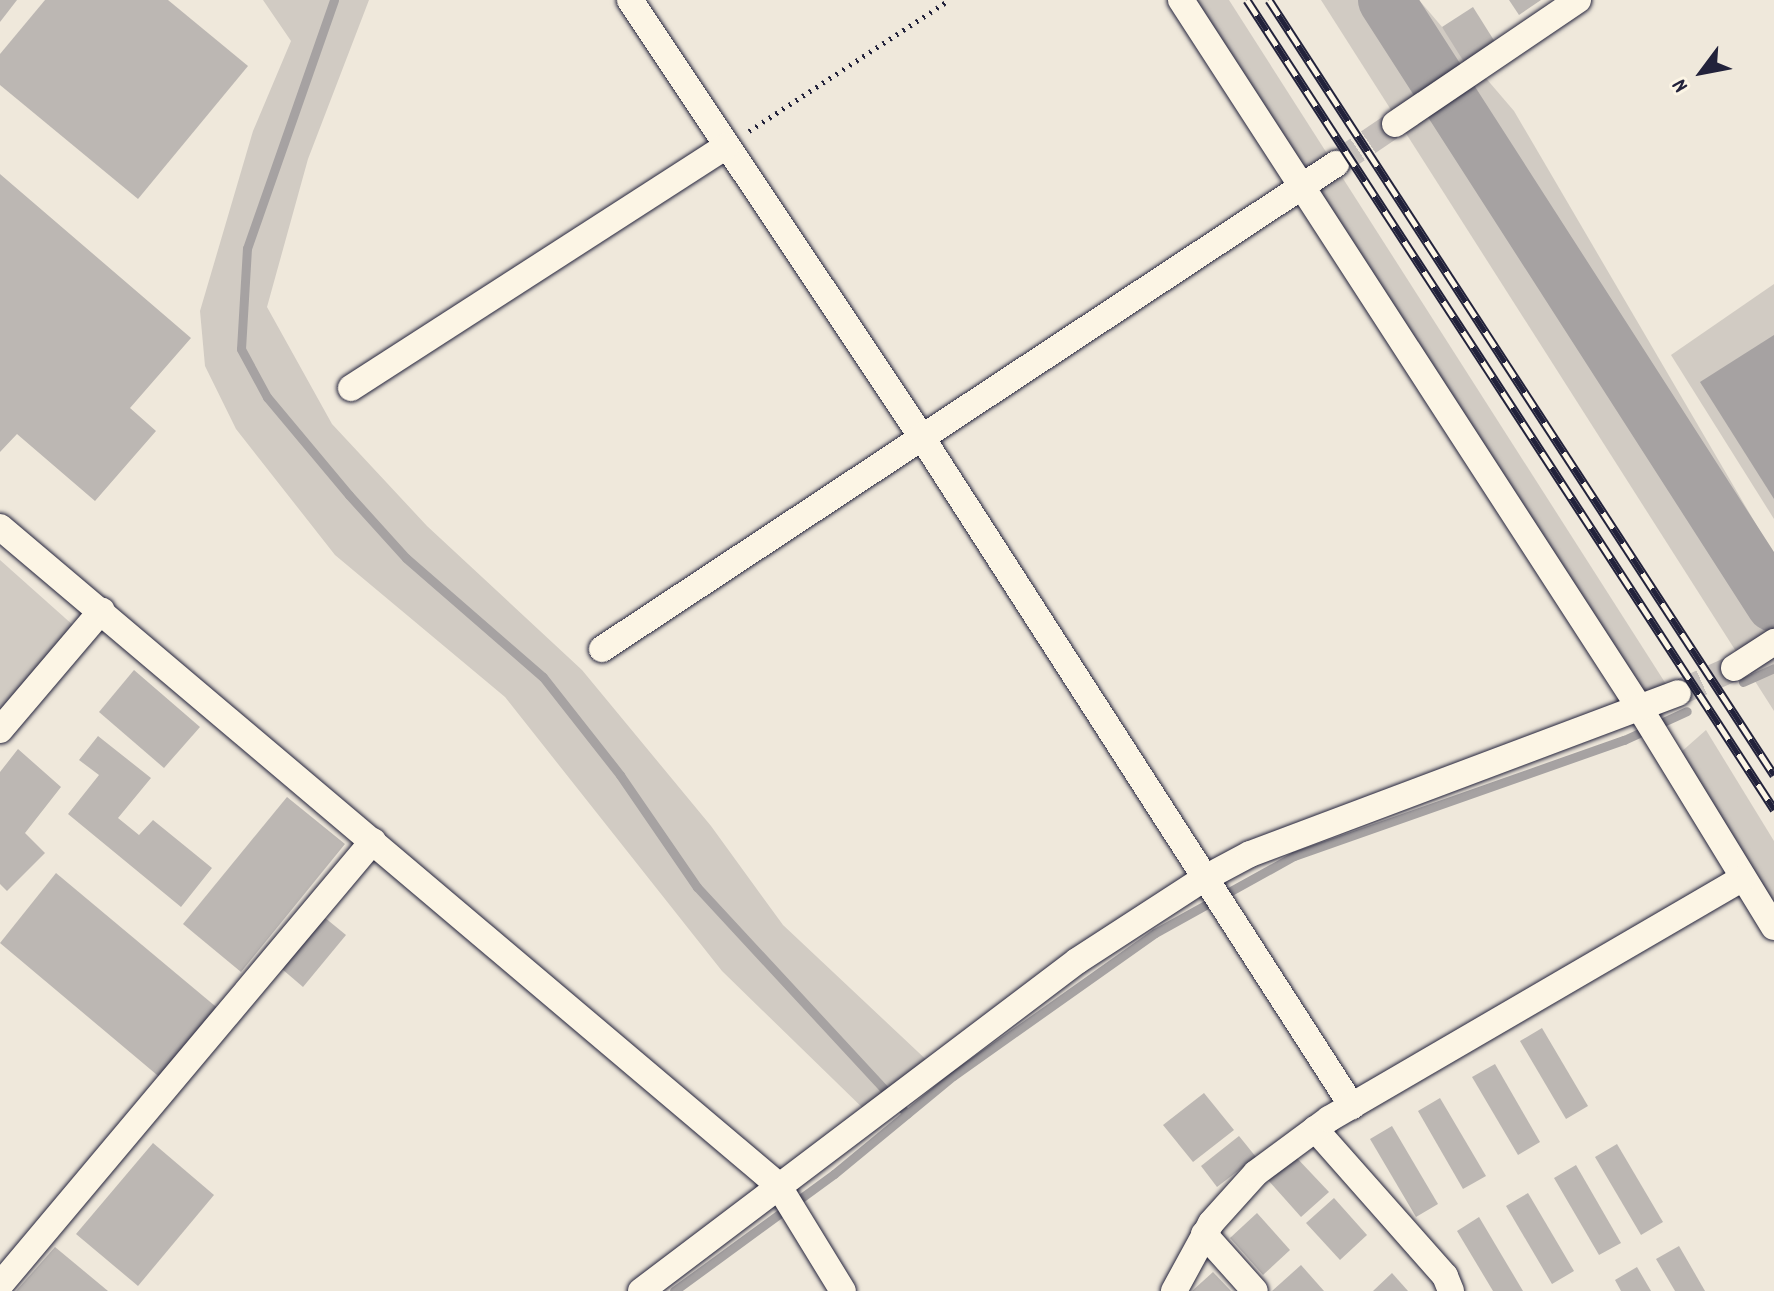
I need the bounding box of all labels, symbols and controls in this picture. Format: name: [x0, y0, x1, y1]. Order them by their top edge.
north arrow: [1662, 32, 1742, 112]
text: N: [1665, 72, 1697, 98]

